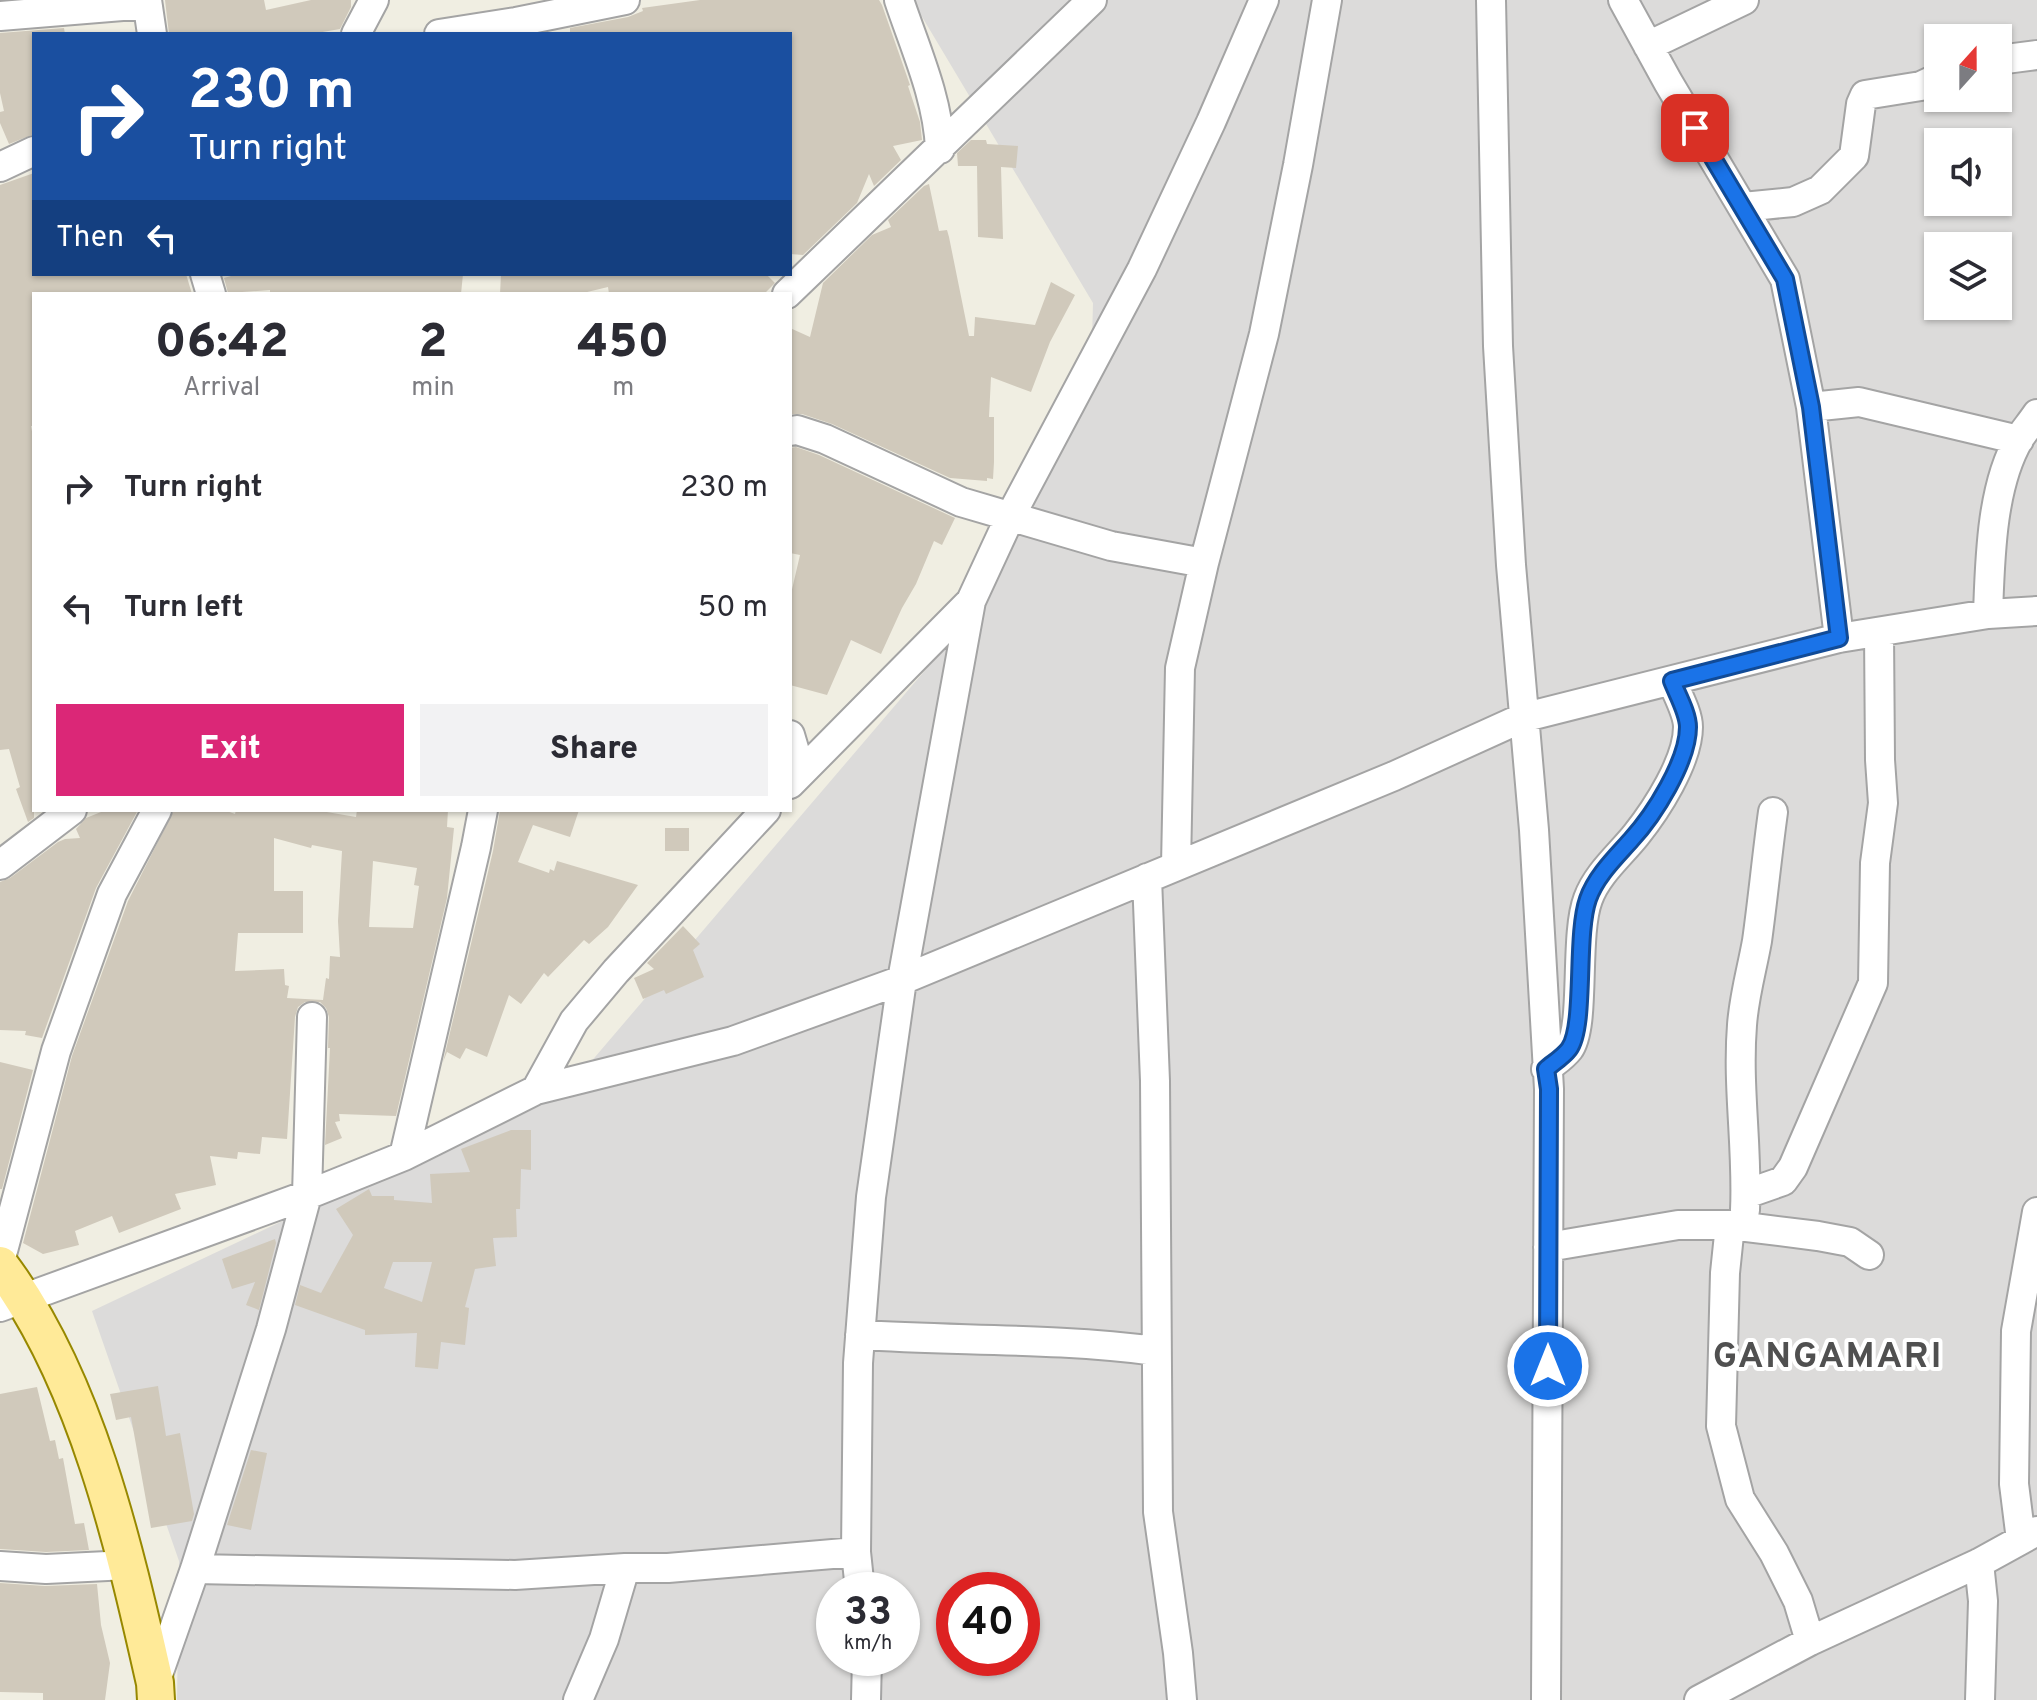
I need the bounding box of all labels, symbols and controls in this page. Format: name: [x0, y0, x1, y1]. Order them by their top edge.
north arrow: [1924, 24, 2012, 112]
map controls: [1924, 24, 2012, 320]
text: 230 m: [188, 58, 355, 128]
icon: right: [56, 64, 160, 168]
pin: [1661, 94, 1729, 162]
icon: arrive: [1673, 106, 1717, 150]
text: Turn right: [188, 127, 347, 173]
button: sound: [1924, 128, 2012, 216]
icon: left: [140, 216, 184, 260]
text: Then: [56, 220, 124, 257]
button: layers: [1924, 232, 2012, 320]
text: 06:42: [155, 314, 289, 374]
text: 2: [418, 314, 448, 374]
text: 450: [577, 314, 669, 374]
text: Arrival: [183, 372, 260, 405]
text: min: [411, 372, 455, 405]
text: m: [612, 372, 634, 405]
icon: right: [56, 466, 100, 510]
text: Turn right: [124, 470, 262, 507]
text: 230 m: [680, 470, 768, 507]
icon: left: [56, 586, 100, 630]
text: Turn left: [124, 590, 244, 627]
text: 50 m: [698, 590, 768, 627]
button: Exit: [56, 704, 404, 796]
button: Share: [420, 704, 768, 796]
position arrow: [1506, 1324, 1590, 1408]
district label: GANGAMARI: [1713, 1335, 1943, 1381]
speed limit sign: 40: [936, 1572, 1040, 1676]
text: 33: [844, 1589, 892, 1639]
text: km/h: [844, 1631, 892, 1657]

